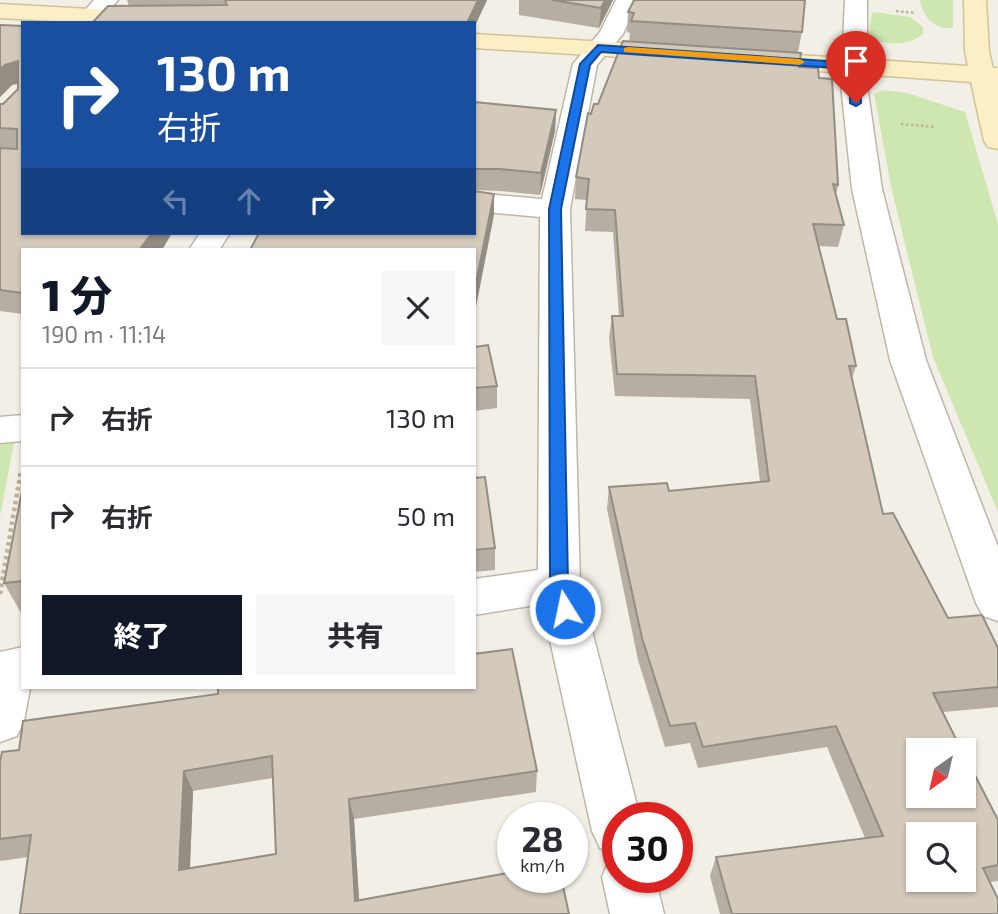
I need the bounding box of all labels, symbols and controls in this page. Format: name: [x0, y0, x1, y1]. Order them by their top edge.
pin: [826, 31, 886, 103]
text: 130 m: [157, 42, 291, 101]
icon: arrive: [837, 42, 875, 80]
icon: right: [42, 49, 133, 140]
text: 右折: [157, 107, 221, 145]
icon: left: [157, 182, 195, 220]
icon: ahead: [230, 182, 268, 220]
icon: right: [303, 182, 341, 220]
text: 1 分: [42, 269, 112, 319]
button: close: [381, 271, 455, 345]
text: 190 m · 11:14: [42, 320, 166, 348]
icon: right: [42, 398, 80, 436]
text: 130 m: [386, 402, 455, 433]
text: 右折: [101, 403, 153, 434]
icon: right: [42, 496, 80, 534]
text: 50 m: [397, 500, 455, 531]
text: 右折: [101, 501, 153, 532]
position arrow: [528, 572, 602, 646]
button: 終了: [42, 595, 242, 675]
button: 共有: [256, 595, 455, 675]
north arrow: [906, 738, 976, 808]
map controls: [906, 738, 976, 892]
speed limit sign: 30: [602, 802, 693, 893]
text: 28: [521, 817, 564, 859]
button: search: [906, 822, 976, 892]
text: km/h: [520, 854, 565, 876]

